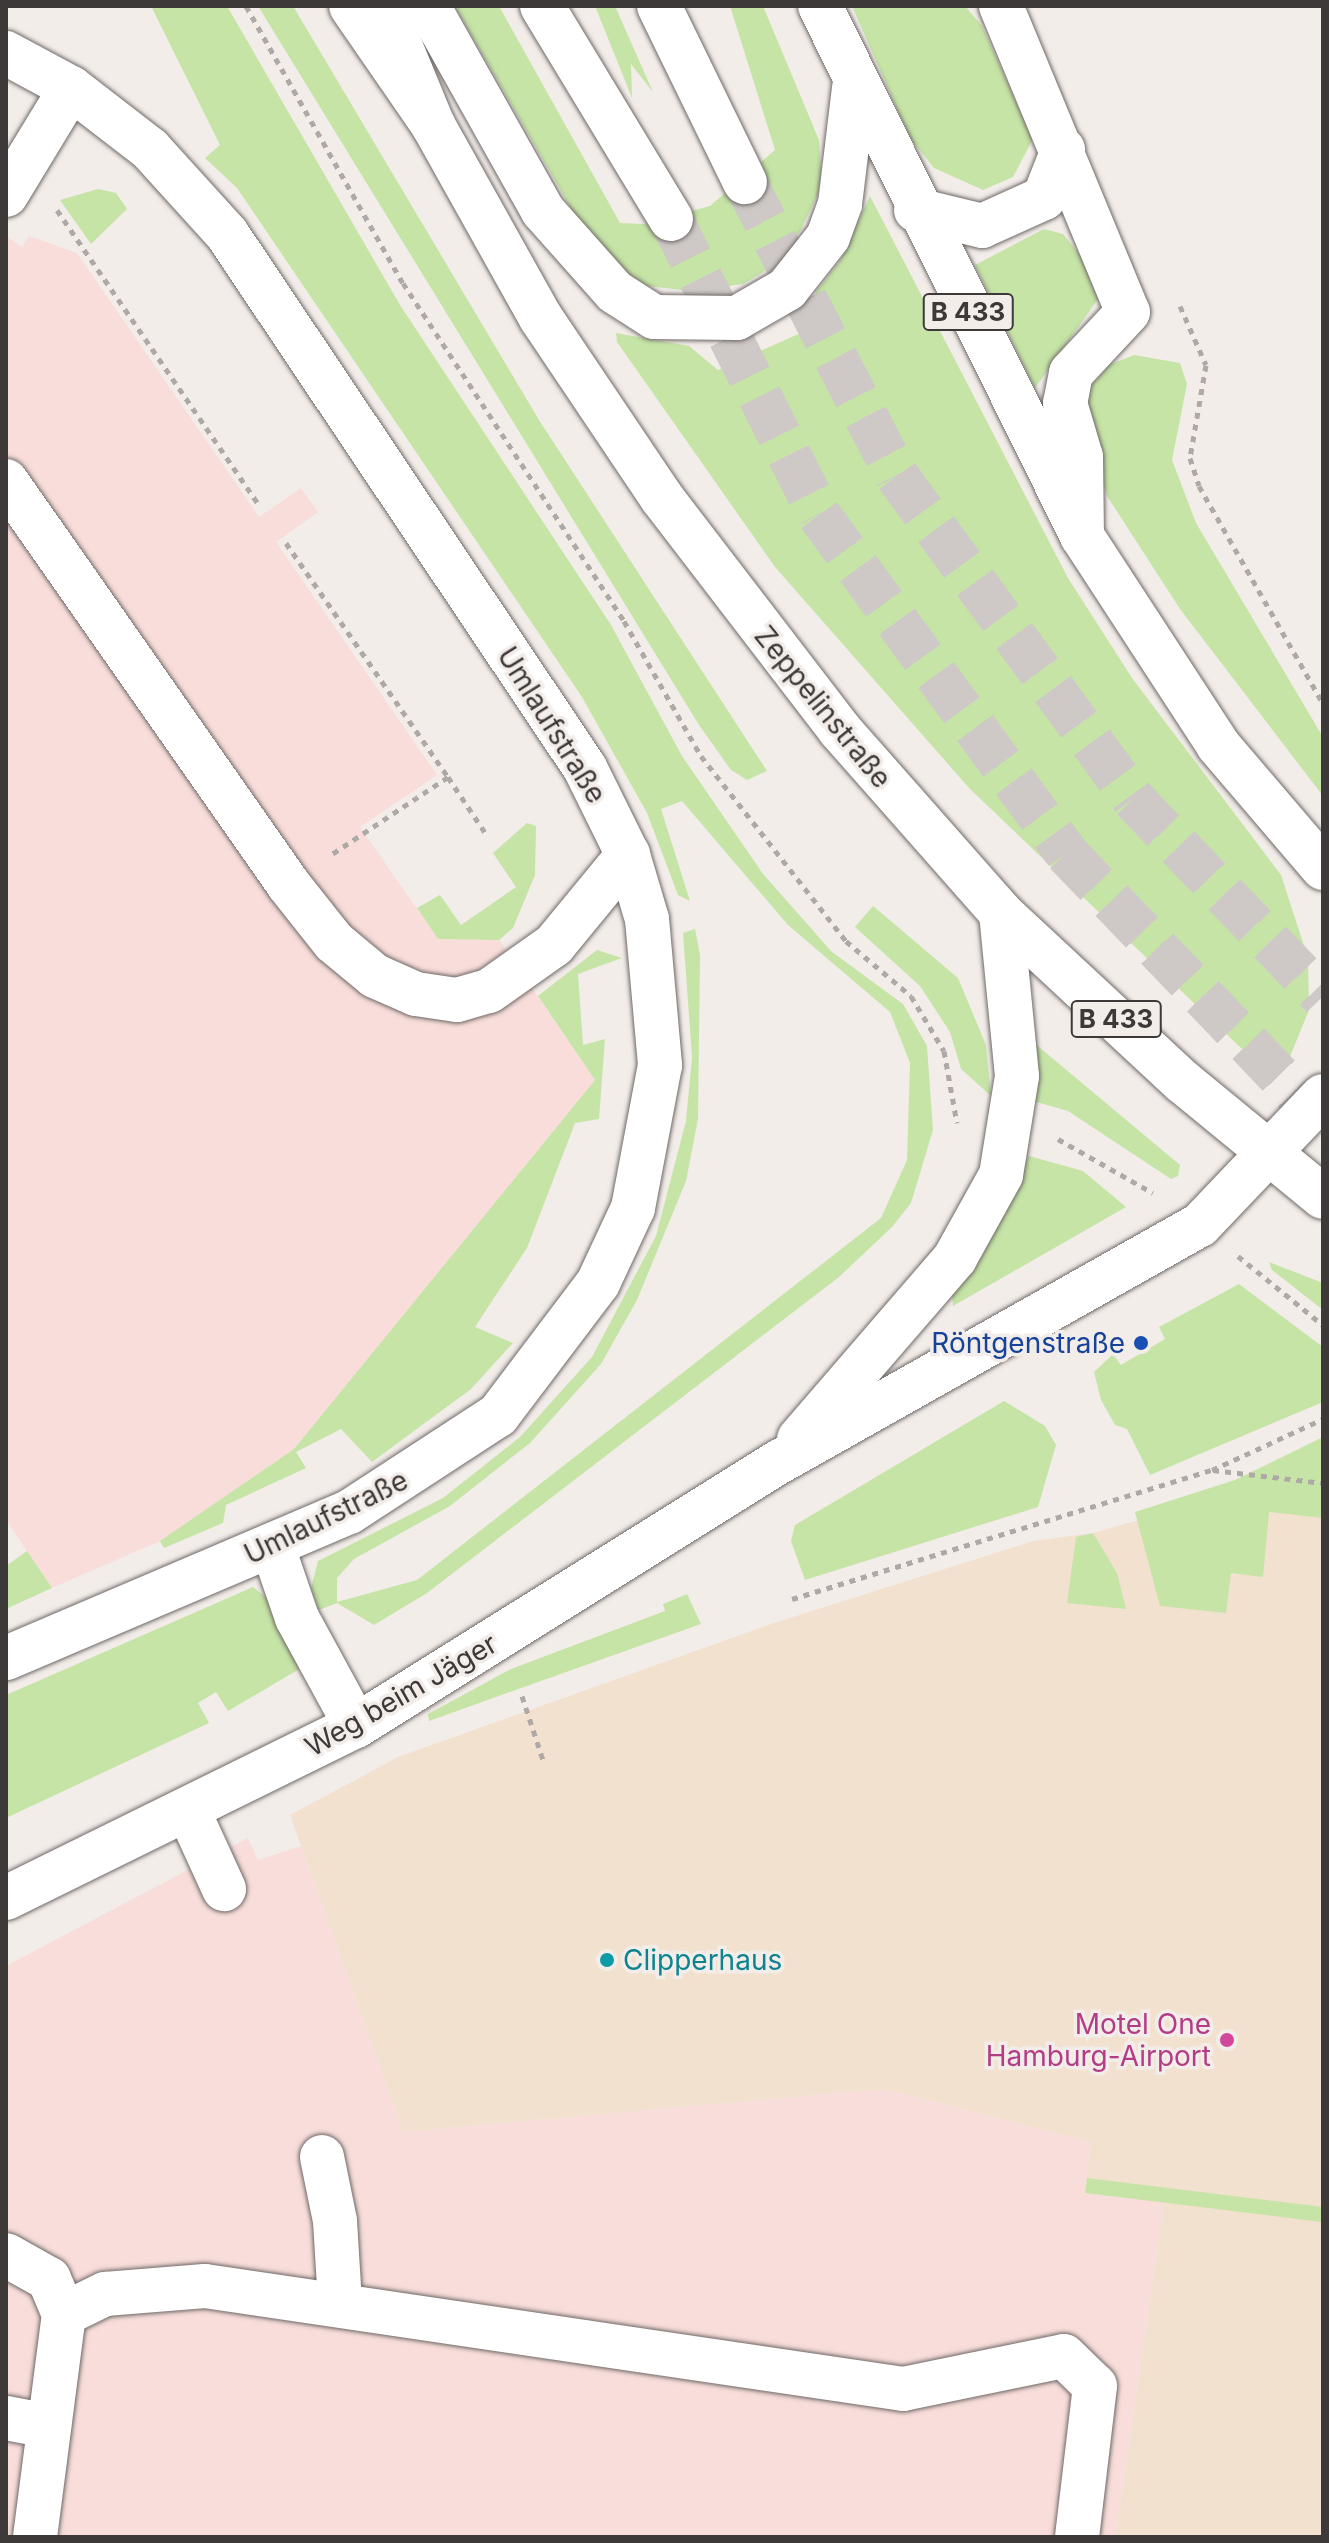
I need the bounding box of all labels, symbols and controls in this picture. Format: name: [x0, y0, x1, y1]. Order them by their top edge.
road number: B 433: [922, 290, 1014, 334]
street label: Zeppelinstraße: [748, 619, 898, 795]
street label: Umlaufstraße: [491, 641, 613, 809]
road number: B 433: [1070, 997, 1162, 1041]
place label: Röntgenstraße: [931, 1326, 1125, 1360]
marker: Röntgenstraße: [1132, 1334, 1150, 1352]
street label: Umlaufstraße: [239, 1463, 413, 1571]
street label: Weg beim Jäger: [299, 1626, 503, 1764]
place label: Clipperhaus: [623, 1943, 782, 1977]
marker: Clipperhaus: [598, 1951, 616, 1969]
place label: Motel One Hamburg-Airport: [986, 2007, 1211, 2073]
marker: Motel One Hamburg-Airport: [1218, 2031, 1236, 2049]

